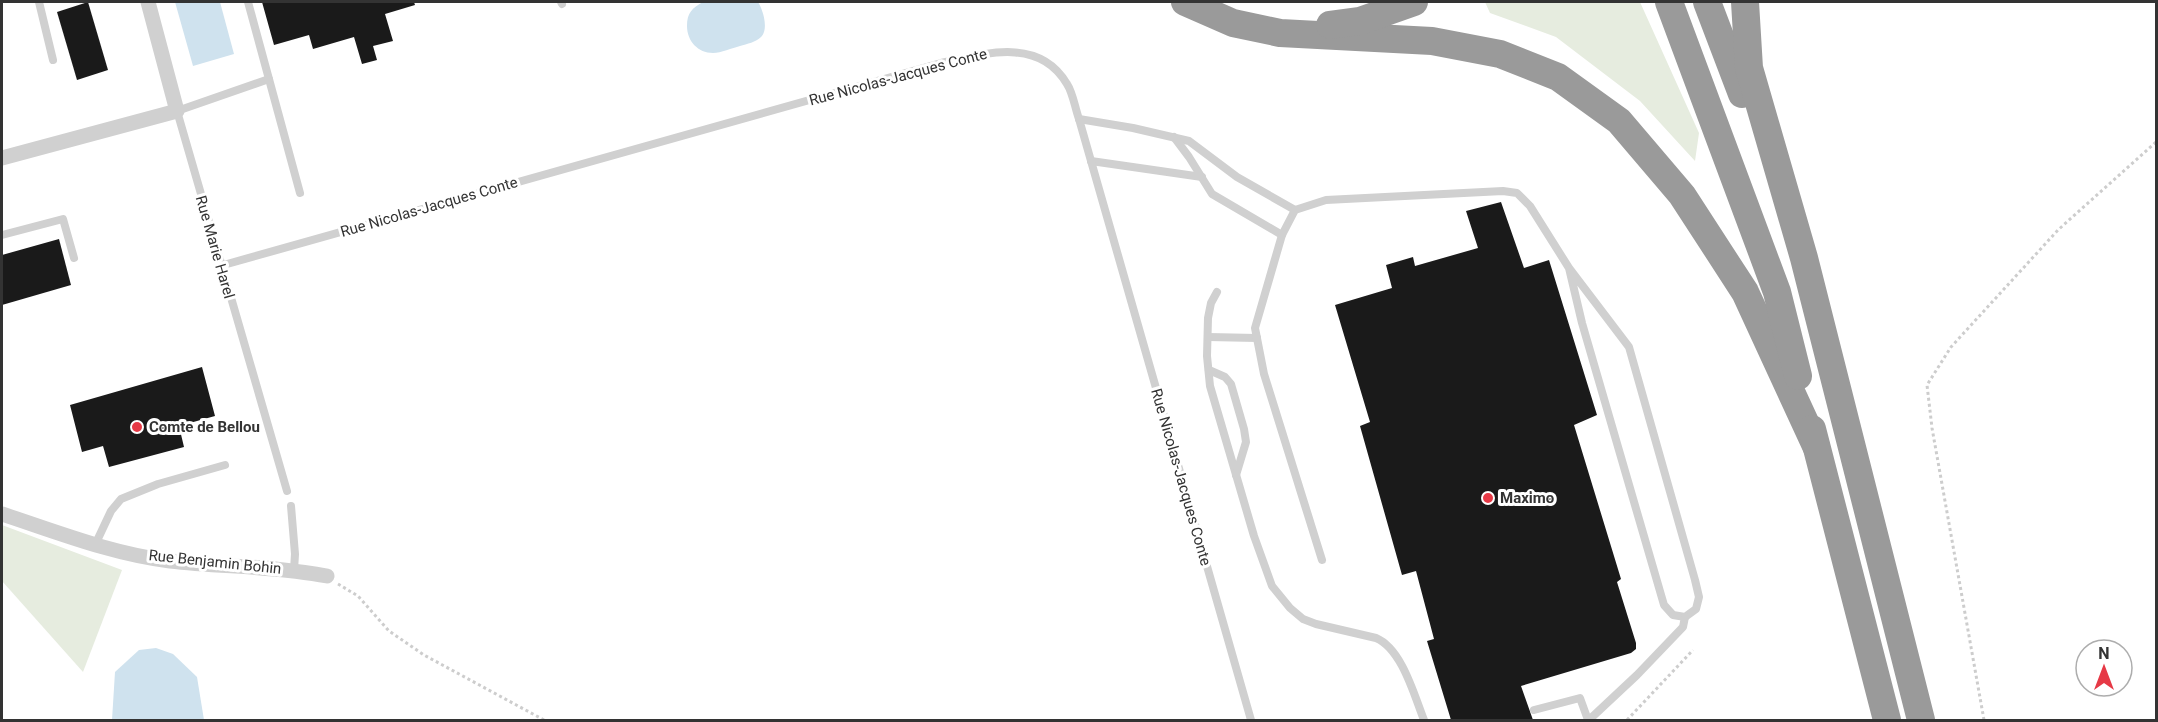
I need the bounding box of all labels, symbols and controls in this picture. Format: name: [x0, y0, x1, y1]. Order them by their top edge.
street label: Rue Nicolas-Jacques Conte: [807, 45, 989, 109]
street label: Rue Nicolas-Jacques Conte: [338, 173, 520, 241]
street label: Rue Marie Harel: [192, 193, 238, 301]
street label: Rue Nicolas-Jacques Conte: [1147, 386, 1215, 568]
place label: Comte de Bellou: [149, 418, 260, 436]
marker: Comte de Bellou: [130, 420, 144, 434]
place label: Maximo: [1500, 489, 1554, 507]
marker: Maximo: [1481, 491, 1495, 505]
street label: Rue Benjamin Bohin: [148, 546, 282, 578]
north arrow: [2074, 638, 2134, 698]
text: N: [2098, 644, 2110, 663]

